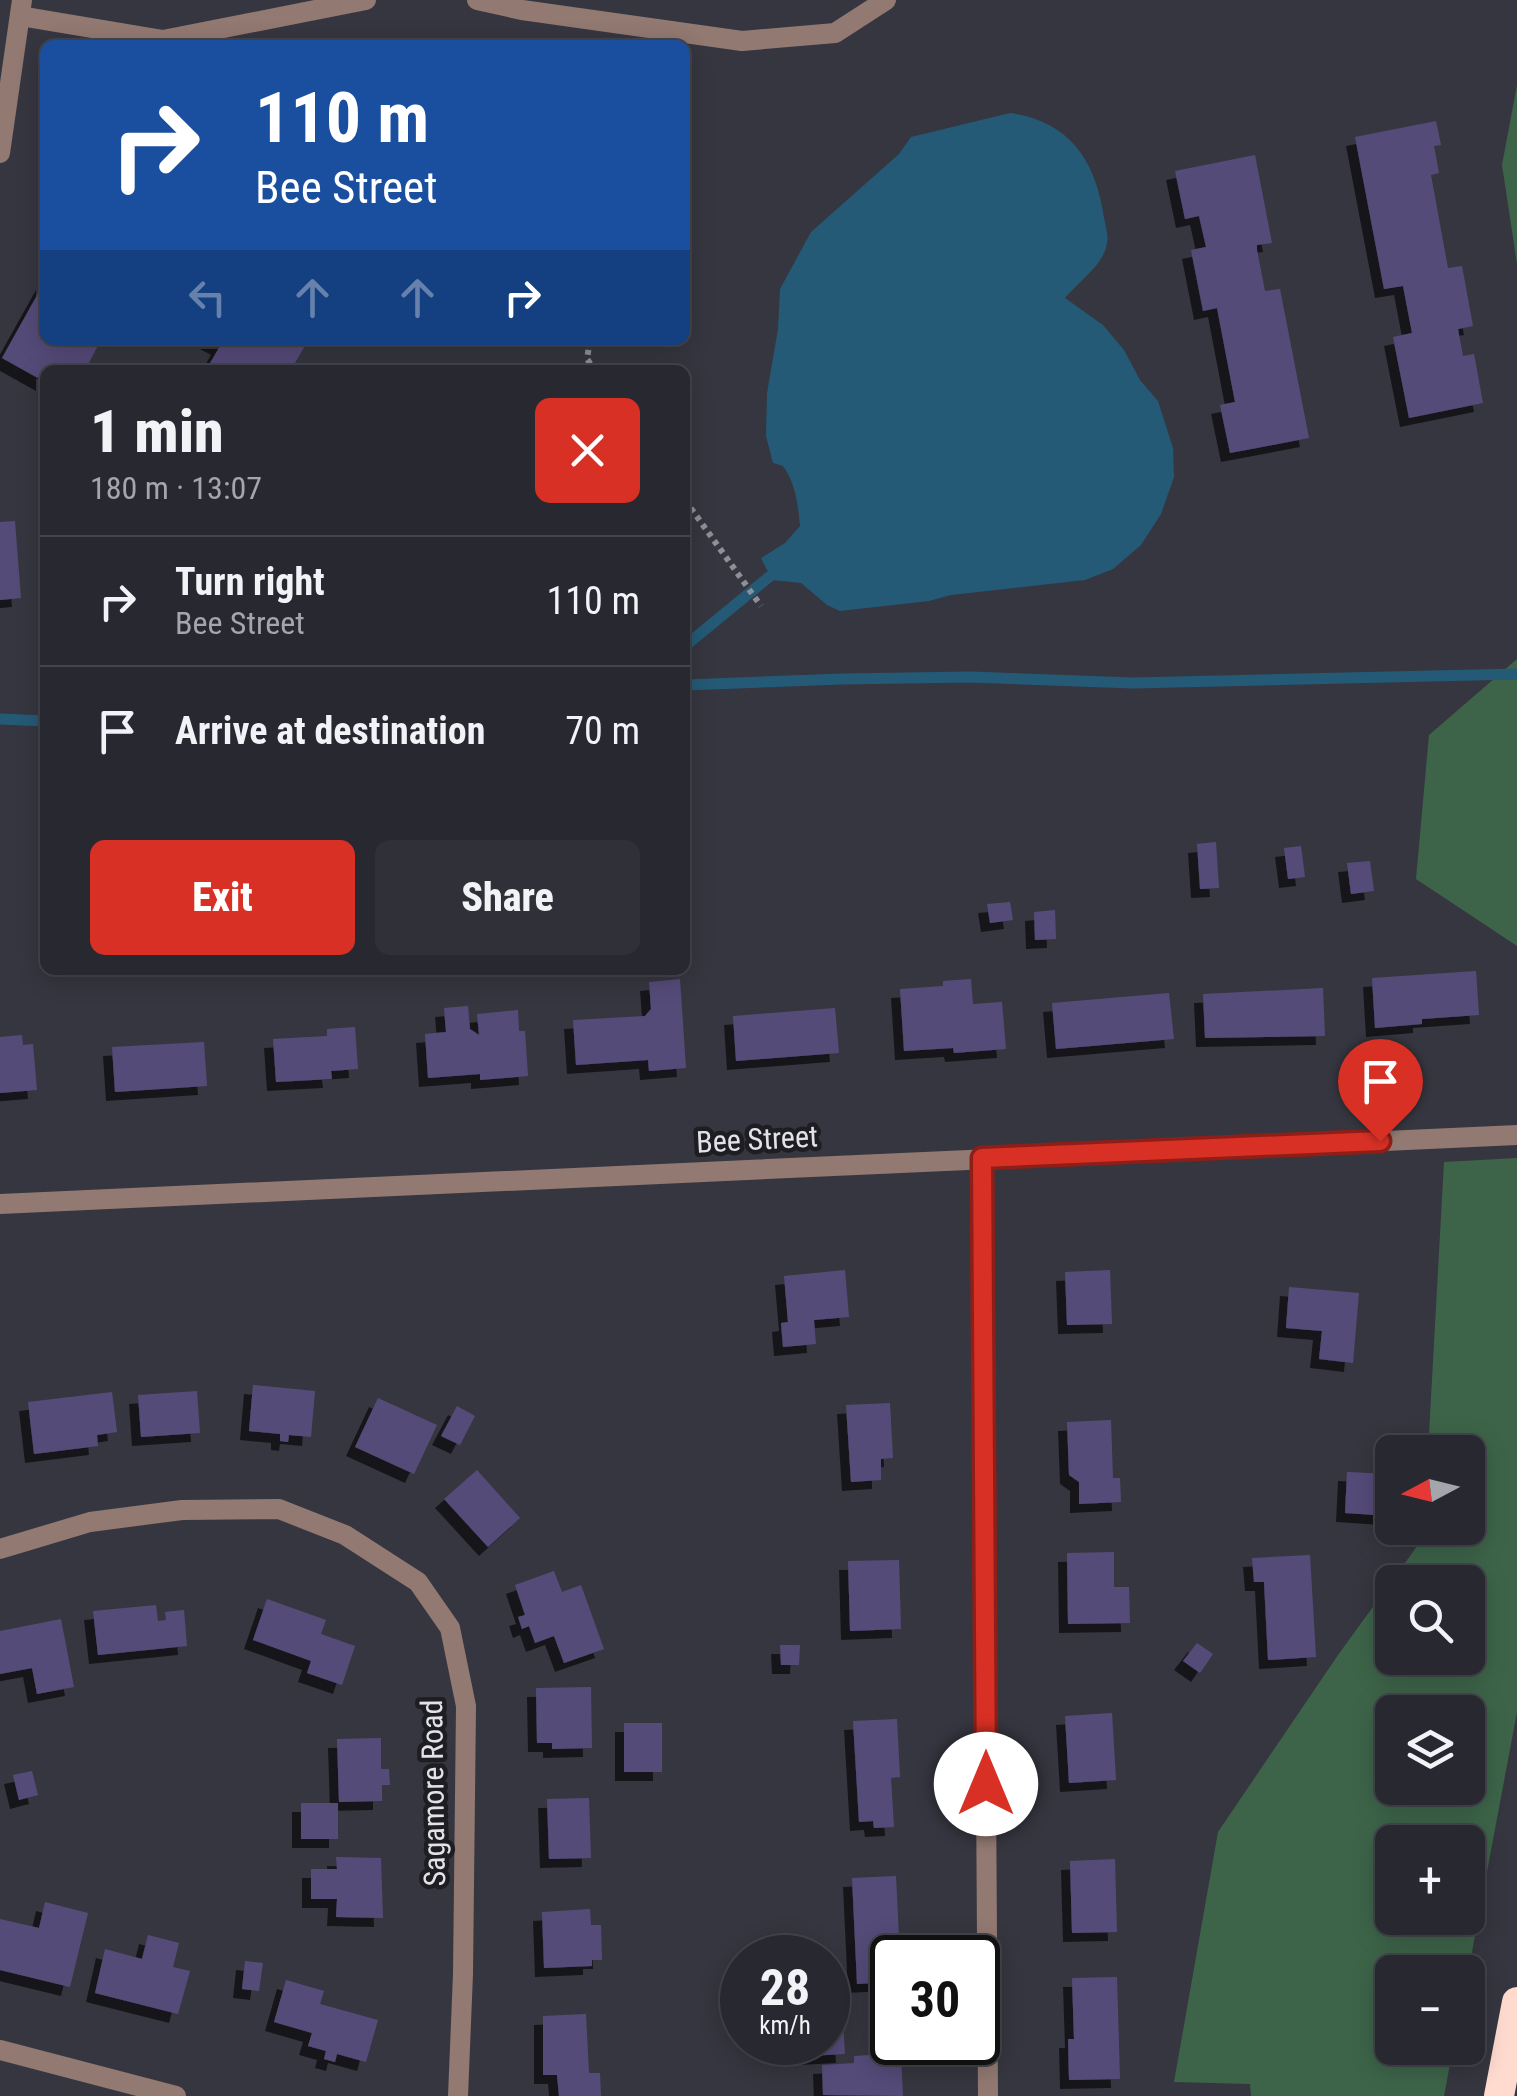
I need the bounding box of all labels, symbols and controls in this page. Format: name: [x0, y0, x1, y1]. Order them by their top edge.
text: 110 m: [255, 77, 429, 159]
icon: right: [90, 80, 220, 210]
text: Bee Street: [255, 161, 438, 214]
icon: left: [180, 270, 235, 325]
icon: ahead: [285, 270, 340, 325]
icon: ahead: [390, 270, 445, 325]
icon: right: [495, 270, 550, 325]
text: 1 min: [90, 396, 224, 467]
button: close: [535, 398, 640, 503]
text: 180 m · 13:07: [90, 469, 262, 507]
text: Turn right: [175, 560, 325, 604]
icon: right: [90, 574, 145, 629]
text: 110 m: [546, 579, 640, 623]
text: Bee Street: [175, 604, 305, 642]
icon: arrive: [90, 704, 145, 759]
text: Arrive at destination: [175, 709, 485, 753]
text: 70 m: [565, 709, 640, 753]
button: Exit: [90, 840, 355, 955]
button: Share: [375, 840, 640, 955]
pin: [1338, 1039, 1423, 1142]
icon: arrive: [1353, 1054, 1408, 1109]
street label: Bee Street: [695, 1118, 819, 1160]
north arrow: [1375, 1435, 1485, 1545]
map controls: [1375, 1435, 1485, 2065]
button: search: [1375, 1565, 1485, 1675]
button: layers: [1375, 1695, 1485, 1805]
street label: Sagamore Road: [414, 1699, 452, 1887]
position arrow: [934, 1732, 1038, 1836]
button: +: [1375, 1825, 1485, 1935]
speed limit sign: 30: [870, 1935, 1000, 2065]
button: −: [1375, 1955, 1485, 2065]
text: 28: [760, 1959, 810, 2017]
text: km/h: [759, 2011, 811, 2040]

